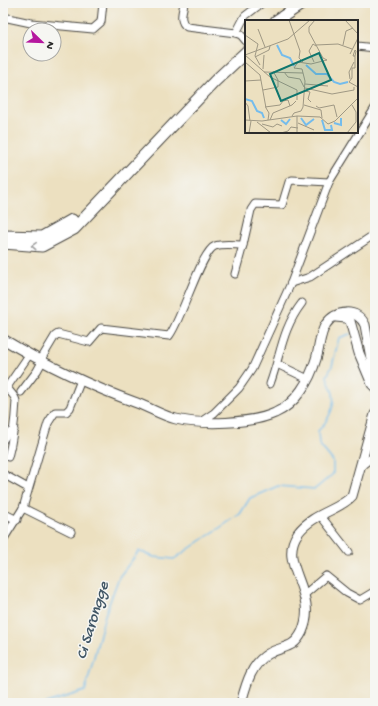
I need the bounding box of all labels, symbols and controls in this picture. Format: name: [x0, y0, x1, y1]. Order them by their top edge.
inset map: [245, 20, 358, 133]
north arrow: [22, 22, 62, 62]
text: N: [42, 39, 56, 51]
one-way arrow: [31, 241, 37, 250]
water label: Ci Sarongge: [73, 579, 115, 662]

